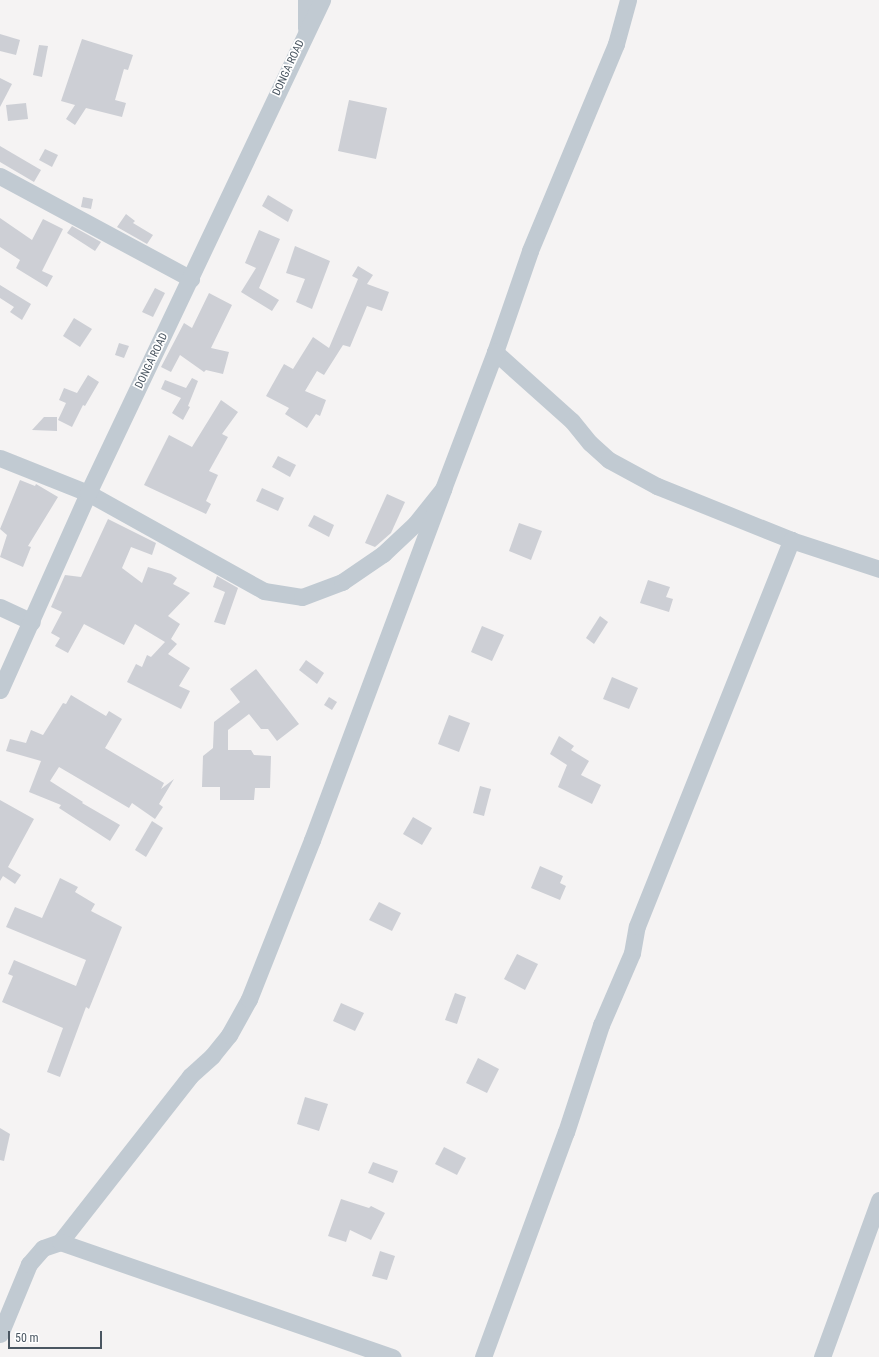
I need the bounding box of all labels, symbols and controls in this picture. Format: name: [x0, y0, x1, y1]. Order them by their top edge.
street label: DONGA ROAD: [270, 38, 308, 98]
street label: DONGA ROAD: [133, 331, 171, 391]
scale bar: [10, 1323, 104, 1349]
text: 50 m: [15, 1331, 39, 1345]

